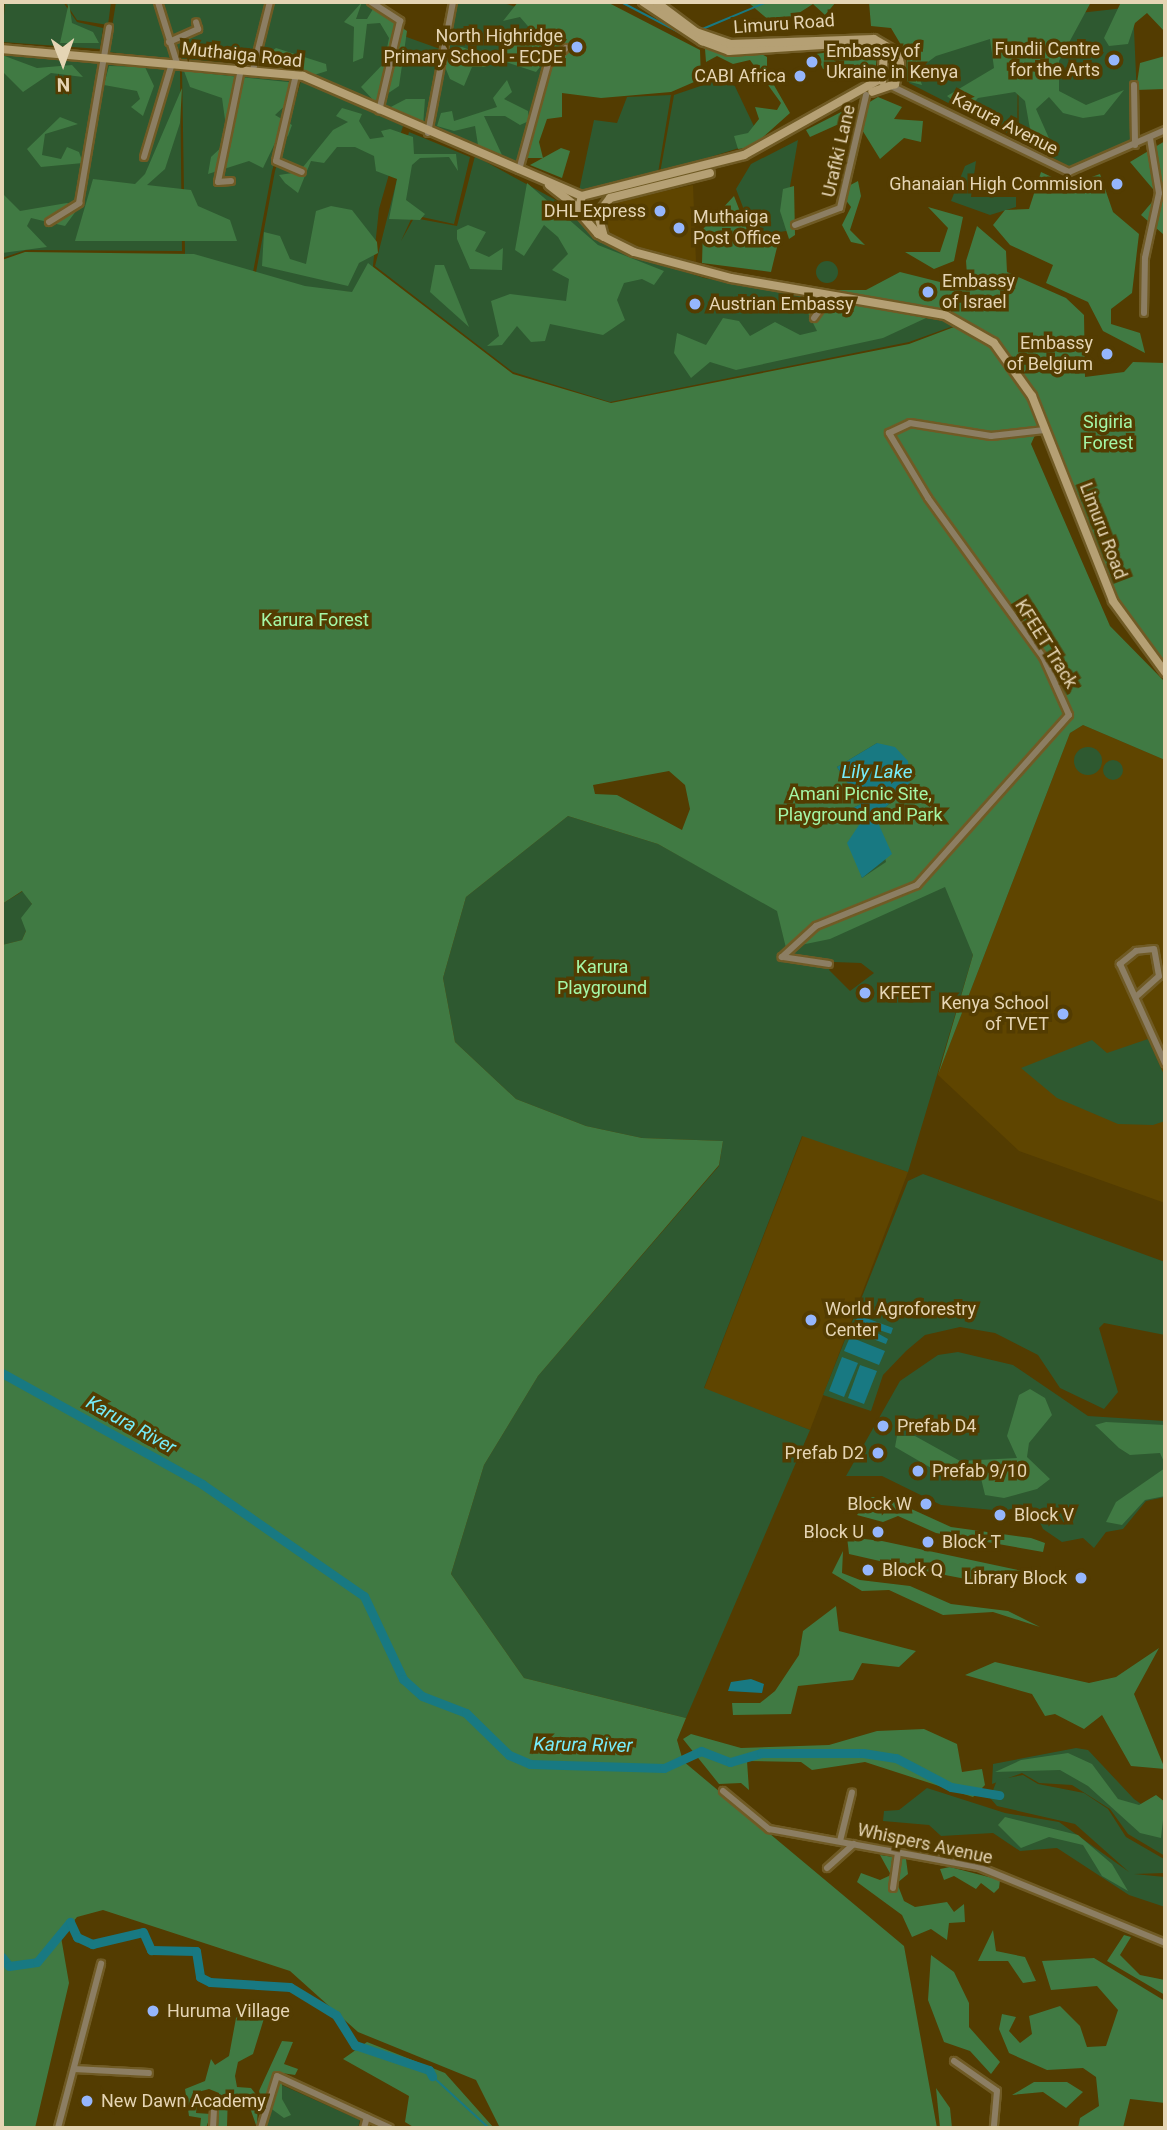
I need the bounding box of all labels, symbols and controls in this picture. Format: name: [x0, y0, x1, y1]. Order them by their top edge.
street label: Limuru Road: [733, 10, 835, 38]
place label: North Highridge Primary School - ECDE: [384, 26, 563, 68]
north arrow: [28, 28, 98, 98]
street label: Muthaiga Road: [181, 38, 303, 72]
marker: North Highridge Primary School - ECDE: [569, 39, 585, 55]
place label: Fundii Centre for the Arts: [994, 39, 1100, 82]
place label: Embassy of Ukraine in Kenya: [826, 41, 958, 84]
marker: Fundii Centre for the Arts: [1106, 52, 1122, 68]
marker: Embassy of Ukraine in Kenya: [804, 54, 820, 70]
place label: CABI Africa: [694, 65, 786, 87]
marker: CABI Africa: [792, 68, 808, 84]
text: N: [56, 73, 70, 96]
street label: Karura Avenue: [948, 88, 1062, 160]
street label: Urafiki Lane: [818, 103, 860, 199]
place label: Ghanaian High Commision: [889, 173, 1103, 195]
marker: Ghanaian High Commision: [1109, 176, 1125, 192]
place label: DHL Express: [544, 200, 646, 222]
marker: DHL Express: [652, 203, 668, 219]
place label: Muthaiga Post Office: [693, 207, 781, 249]
marker: Muthaiga Post Office: [671, 220, 687, 236]
place label: Embassy of Israel: [942, 271, 1015, 314]
marker: Embassy of Israel: [920, 284, 936, 300]
place label: Austrian Embassy: [709, 293, 853, 315]
marker: Austrian Embassy: [687, 296, 703, 312]
place label: Embassy of Belgium: [1007, 333, 1093, 376]
marker: Embassy of Belgium: [1099, 346, 1115, 362]
park label: Sigiria Forest: [1083, 412, 1133, 454]
street label: Limuru Road: [1075, 480, 1131, 582]
street label: KFEET Track: [1010, 595, 1082, 693]
park label: Karura Forest: [261, 609, 369, 631]
water label: Lily Lake: [841, 761, 913, 783]
park label: Amani Picnic Site, Playground and Park: [777, 784, 943, 826]
park label: Karura Playground: [557, 957, 647, 1000]
place label: KFEET: [879, 982, 932, 1004]
marker: KFEET: [857, 985, 873, 1001]
place label: Kenya School of TVET: [941, 993, 1049, 1036]
marker: Kenya School of TVET: [1055, 1006, 1071, 1022]
place label: World Agroforestry Center: [825, 1299, 976, 1342]
marker: World Agroforestry Center: [803, 1312, 819, 1328]
water label: Karura River: [82, 1391, 180, 1459]
place label: Prefab D4: [897, 1415, 976, 1437]
marker: Prefab D4: [875, 1418, 891, 1434]
place label: Prefab D2: [785, 1442, 864, 1464]
marker: Prefab D2: [870, 1445, 886, 1461]
place label: Prefab 9/10: [932, 1460, 1027, 1482]
marker: Prefab 9/10: [910, 1463, 926, 1479]
place label: Block W: [847, 1493, 912, 1515]
marker: Block W: [918, 1496, 934, 1512]
place label: Block V: [1014, 1504, 1074, 1526]
marker: Block V: [992, 1507, 1008, 1523]
place label: Block U: [803, 1521, 864, 1543]
marker: Block U: [870, 1524, 886, 1540]
place label: Block T: [942, 1531, 1002, 1553]
marker: Block T: [920, 1534, 936, 1550]
place label: Block Q: [882, 1559, 943, 1581]
marker: Block Q: [860, 1562, 876, 1578]
place label: Library Block: [964, 1567, 1067, 1589]
marker: Library Block: [1073, 1570, 1089, 1586]
water label: Karura River: [533, 1733, 633, 1757]
street label: Whispers Avenue: [855, 1819, 995, 1869]
place label: Huruma Village: [167, 2000, 290, 2022]
marker: Huruma Village: [145, 2003, 161, 2019]
place label: New Dawn Academy: [101, 2090, 266, 2112]
marker: New Dawn Academy: [79, 2093, 95, 2109]

